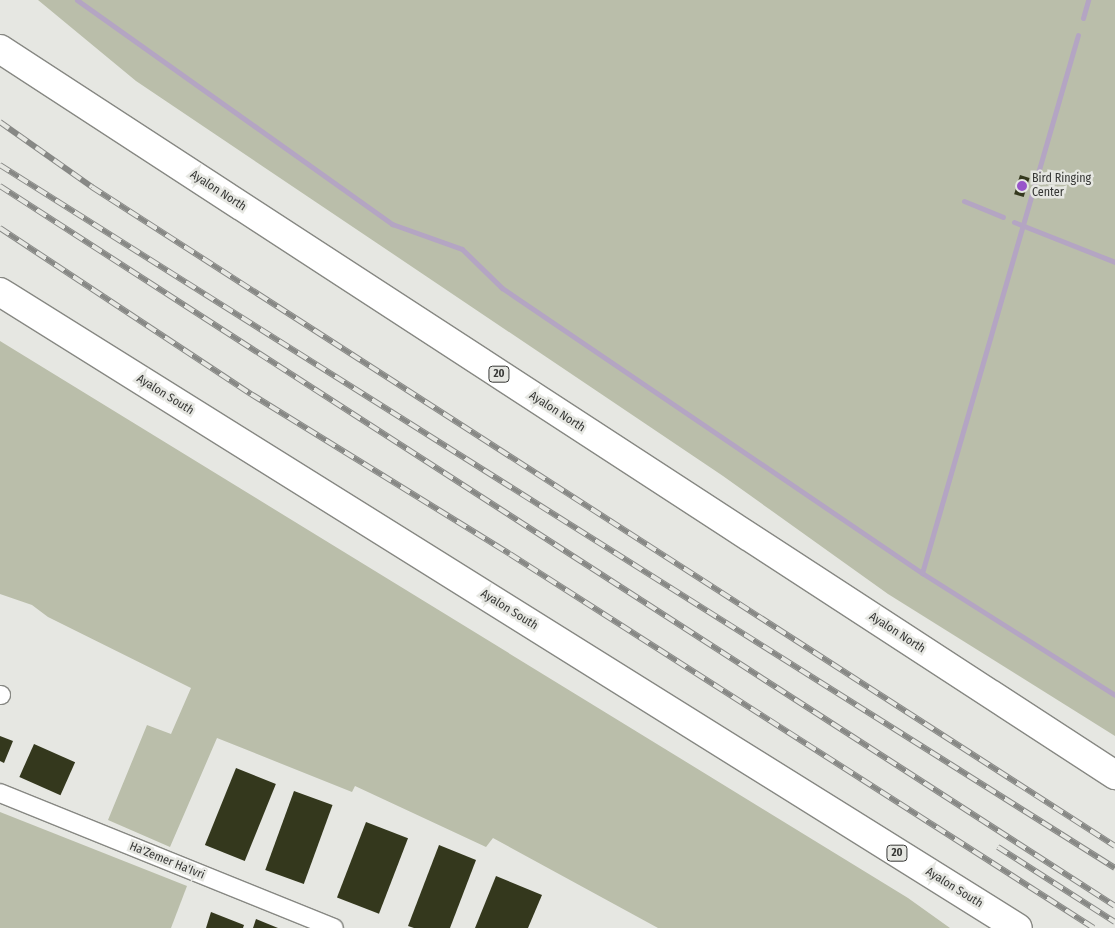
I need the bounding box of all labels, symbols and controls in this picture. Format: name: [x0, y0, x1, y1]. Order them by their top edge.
street label: Ayalon North: [187, 168, 249, 214]
place label: Bird Ringing Center: [1032, 172, 1091, 200]
marker: Bird Ringing Center: [1016, 180, 1028, 192]
road number: 20: [488, 366, 510, 382]
street label: Ayalon South: [134, 372, 196, 418]
street label: Ayalon North: [526, 389, 588, 435]
street label: Ayalon South: [478, 587, 540, 633]
street label: Ayalon North: [866, 610, 928, 656]
street label: Ha'Zemer Ha'Ivri: [127, 839, 207, 883]
road number: 20: [886, 844, 908, 861]
street label: Ayalon South: [923, 865, 985, 911]

